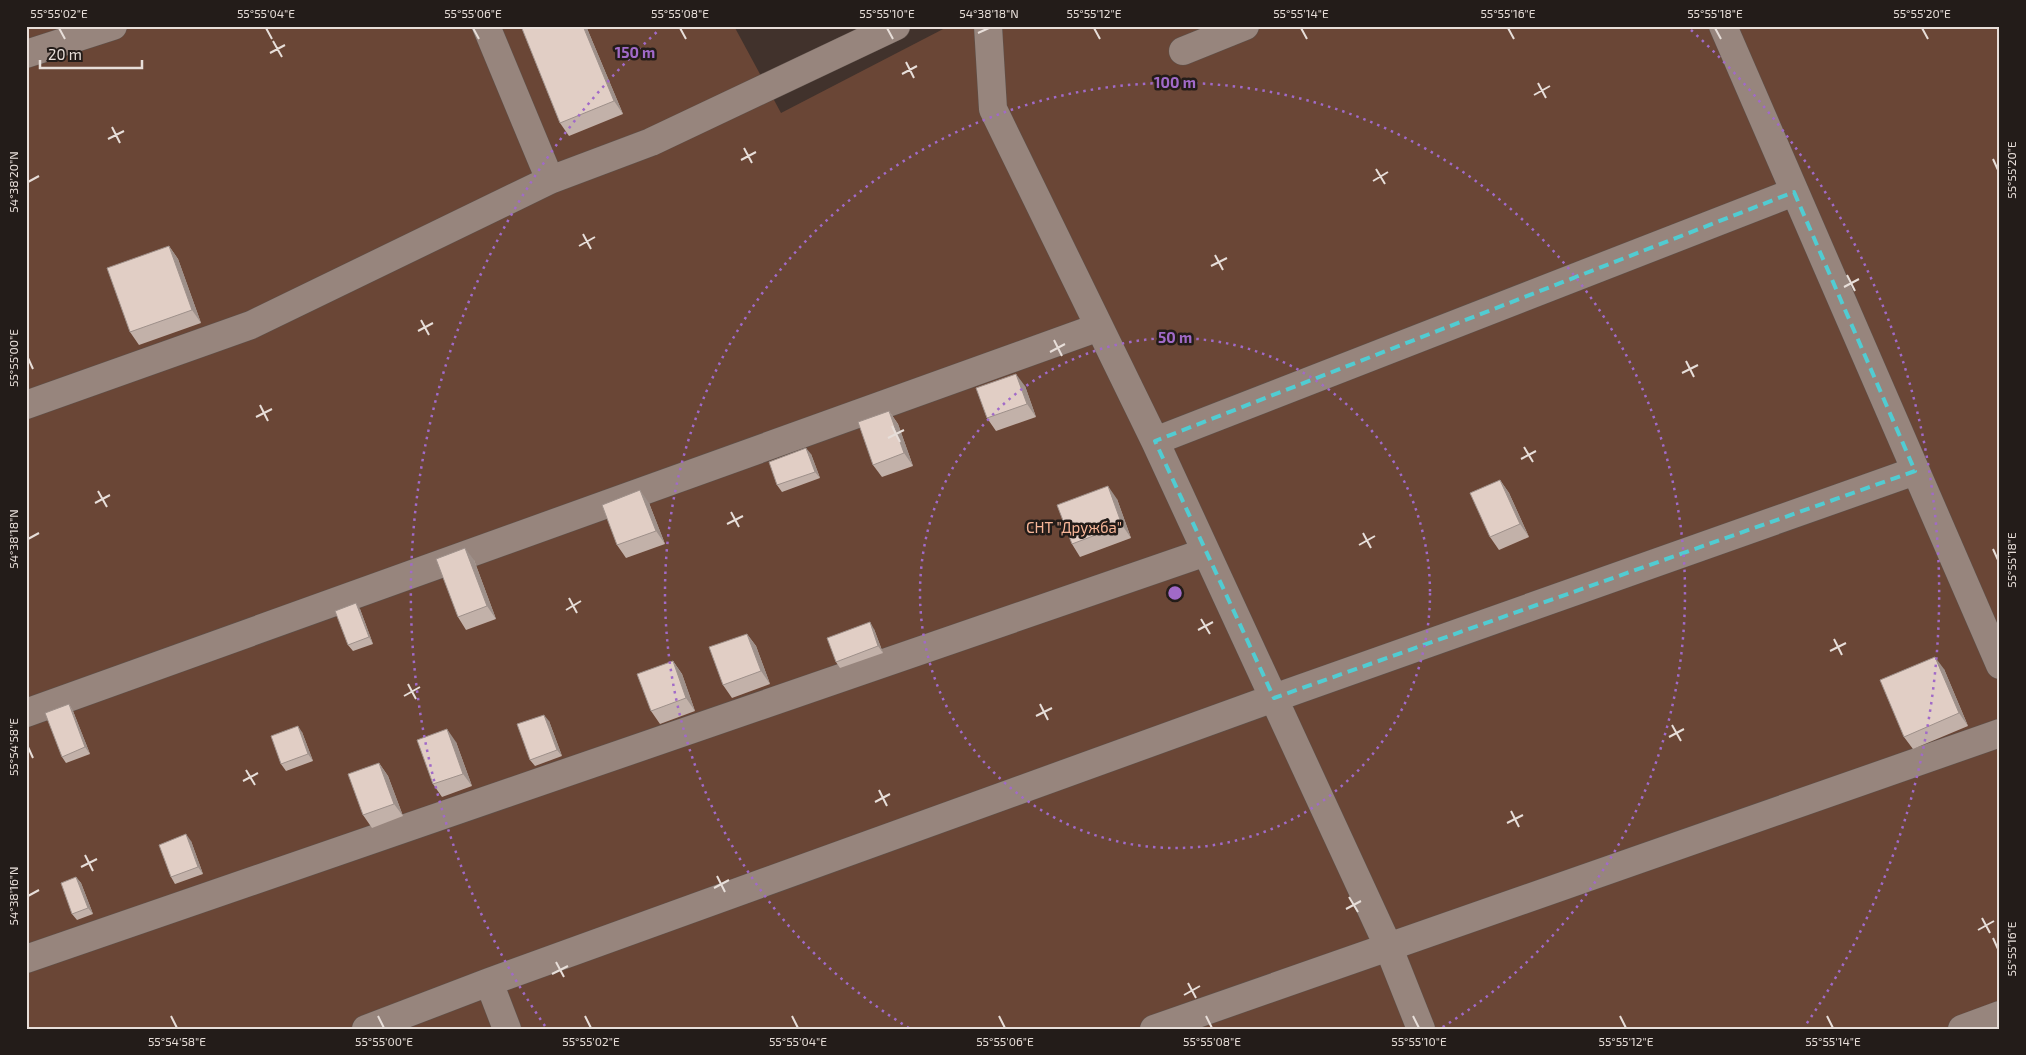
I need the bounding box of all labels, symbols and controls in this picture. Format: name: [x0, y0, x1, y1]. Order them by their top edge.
text: 55°55'02"E: [30, 6, 88, 20]
text: 55°55'04"E: [237, 6, 295, 20]
text: 55°55'06"E: [444, 6, 502, 20]
text: 55°55'08"E: [651, 6, 709, 20]
text: 55°55'10"E: [859, 6, 915, 20]
text: 54°38'18"N: [959, 6, 1019, 20]
text: 55°55'12"E: [1066, 6, 1122, 20]
text: 55°55'14"E: [1273, 6, 1329, 20]
text: 55°55'16"E: [1480, 6, 1536, 20]
text: 55°55'18"E: [1687, 6, 1743, 20]
text: 55°55'20"E: [1893, 6, 1951, 20]
scale bar: [40, 38, 142, 70]
text: 150 m: [615, 43, 655, 61]
text: 20 m: [48, 45, 82, 63]
text: 100 m: [1154, 73, 1196, 91]
text: 55°55'20"E: [2004, 141, 2018, 199]
text: 54°38'20"N: [6, 151, 20, 213]
text: 50 m: [1158, 328, 1192, 346]
text: 55°55'00"E: [6, 329, 20, 387]
text: 54°38'18"N: [6, 509, 20, 569]
park label: СНТ "Дружба": [1026, 518, 1122, 537]
text: 55°55'18"E: [2004, 532, 2018, 588]
centre of rings: [1166, 584, 1184, 602]
text: 55°54'58"E: [6, 718, 20, 776]
text: 54°38'16"N: [6, 867, 20, 925]
text: 55°55'16"E: [2004, 921, 2018, 977]
text: 55°54'58"E: [148, 1034, 206, 1048]
text: 55°55'00"E: [355, 1034, 413, 1048]
text: 55°55'02"E: [562, 1034, 620, 1048]
text: 55°55'04"E: [769, 1034, 827, 1048]
text: 55°55'06"E: [976, 1034, 1034, 1048]
text: 55°55'08"E: [1183, 1034, 1241, 1048]
text: 55°55'10"E: [1391, 1034, 1447, 1048]
text: 55°55'12"E: [1598, 1034, 1654, 1048]
text: 55°55'14"E: [1805, 1034, 1861, 1048]

